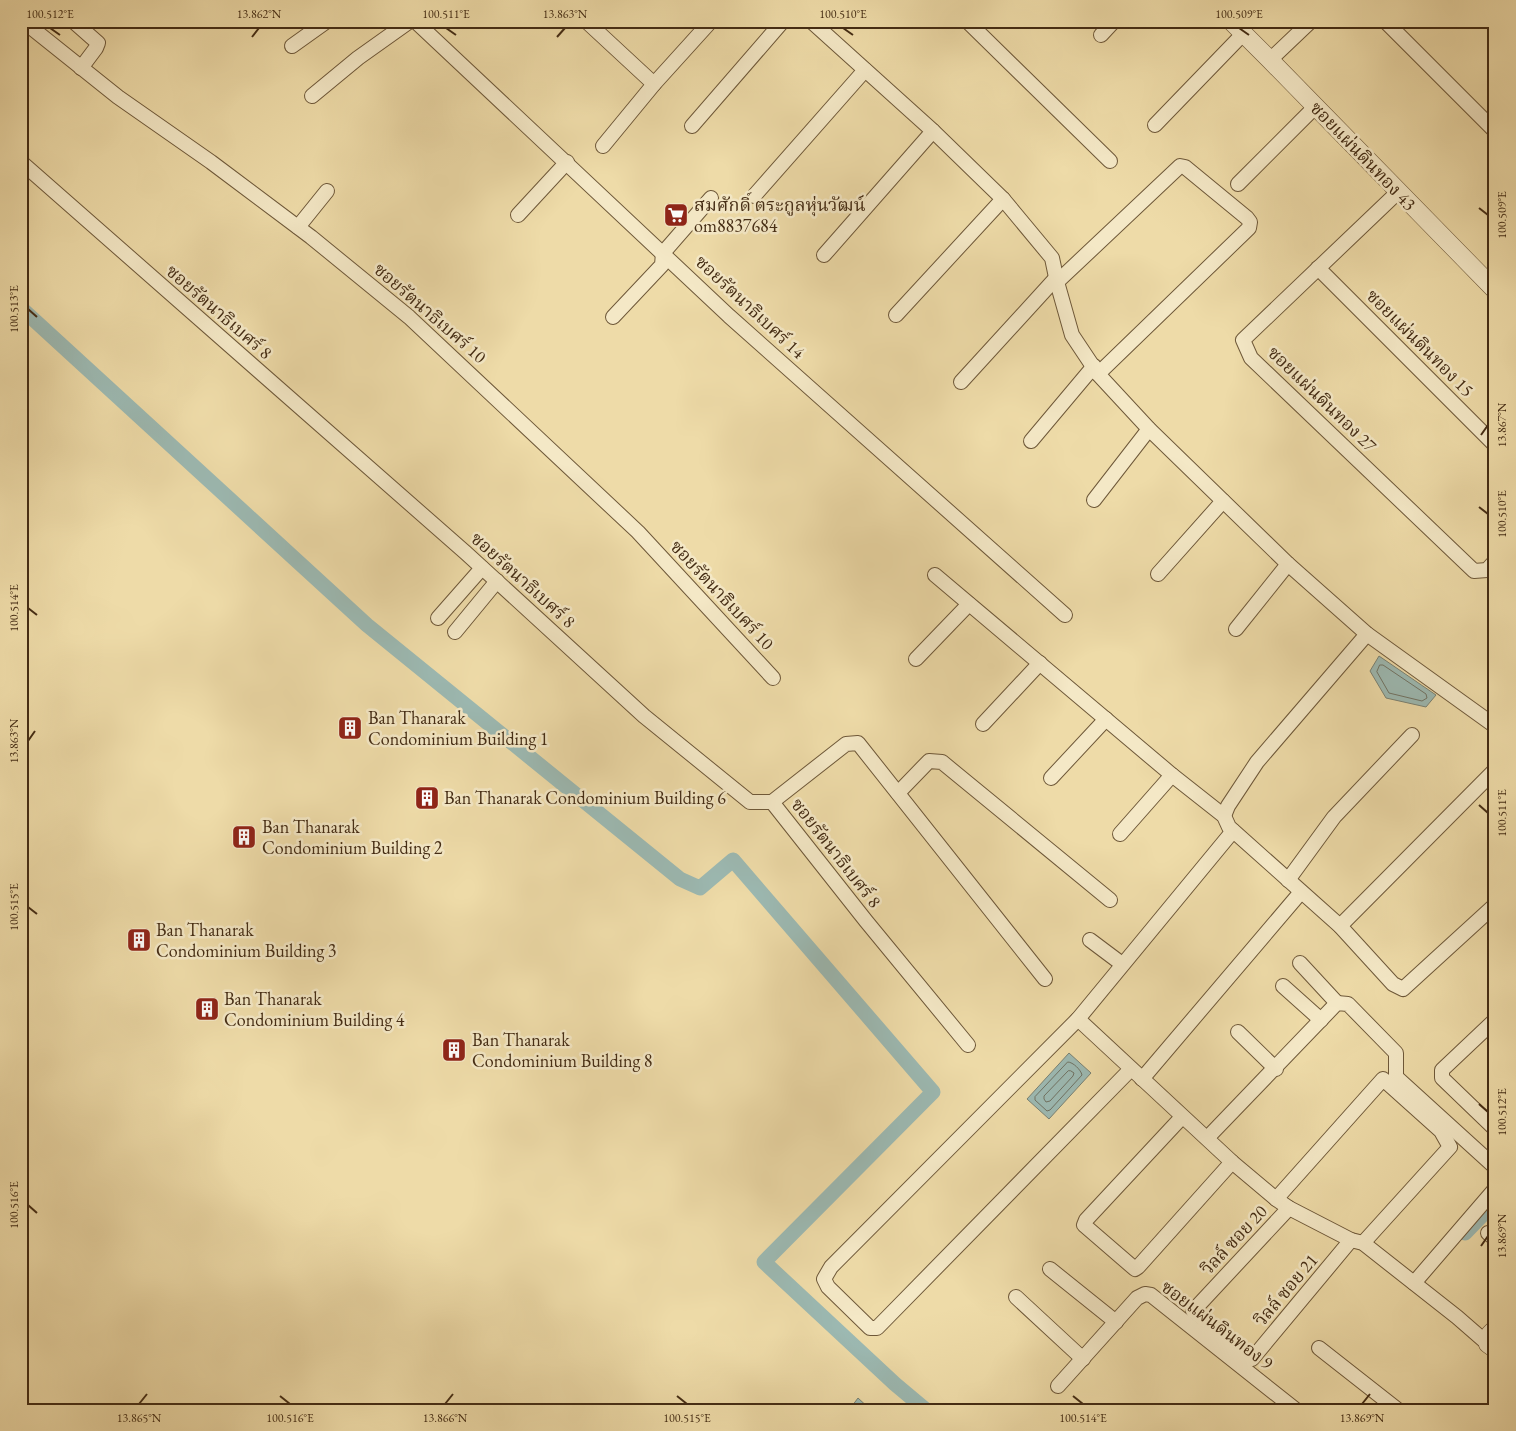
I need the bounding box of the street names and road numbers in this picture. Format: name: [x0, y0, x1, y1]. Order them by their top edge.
street label: ซอยแผ่นดินทอง 43: [1305, 96, 1421, 215]
street label: ซอยรัตนาธิเบศร์ 14: [691, 250, 810, 364]
street label: ซอยรัตนาธิเบศร์ 10: [369, 257, 492, 368]
street label: ซอยรัตนาธิเบศร์ 8: [162, 259, 277, 364]
street label: ซอยแผ่นดินทอง 15: [1362, 284, 1479, 401]
street label: ซอยแผ่นดินทอง 27: [1263, 341, 1382, 457]
street label: ซอยรัตนาธิเบศร์ 8: [466, 527, 581, 633]
street label: ซอยรัตนาธิเบศร์ 10: [666, 535, 779, 655]
street label: ซอยรัตนาธิเบศร์ 8: [786, 793, 886, 912]
street label: วิลล์ ซอย 20: [1195, 1200, 1272, 1280]
street label: วิลล์ ซอย 21: [1249, 1249, 1323, 1331]
street label: ซอยแผ่นดินทอง 9: [1157, 1275, 1278, 1374]

